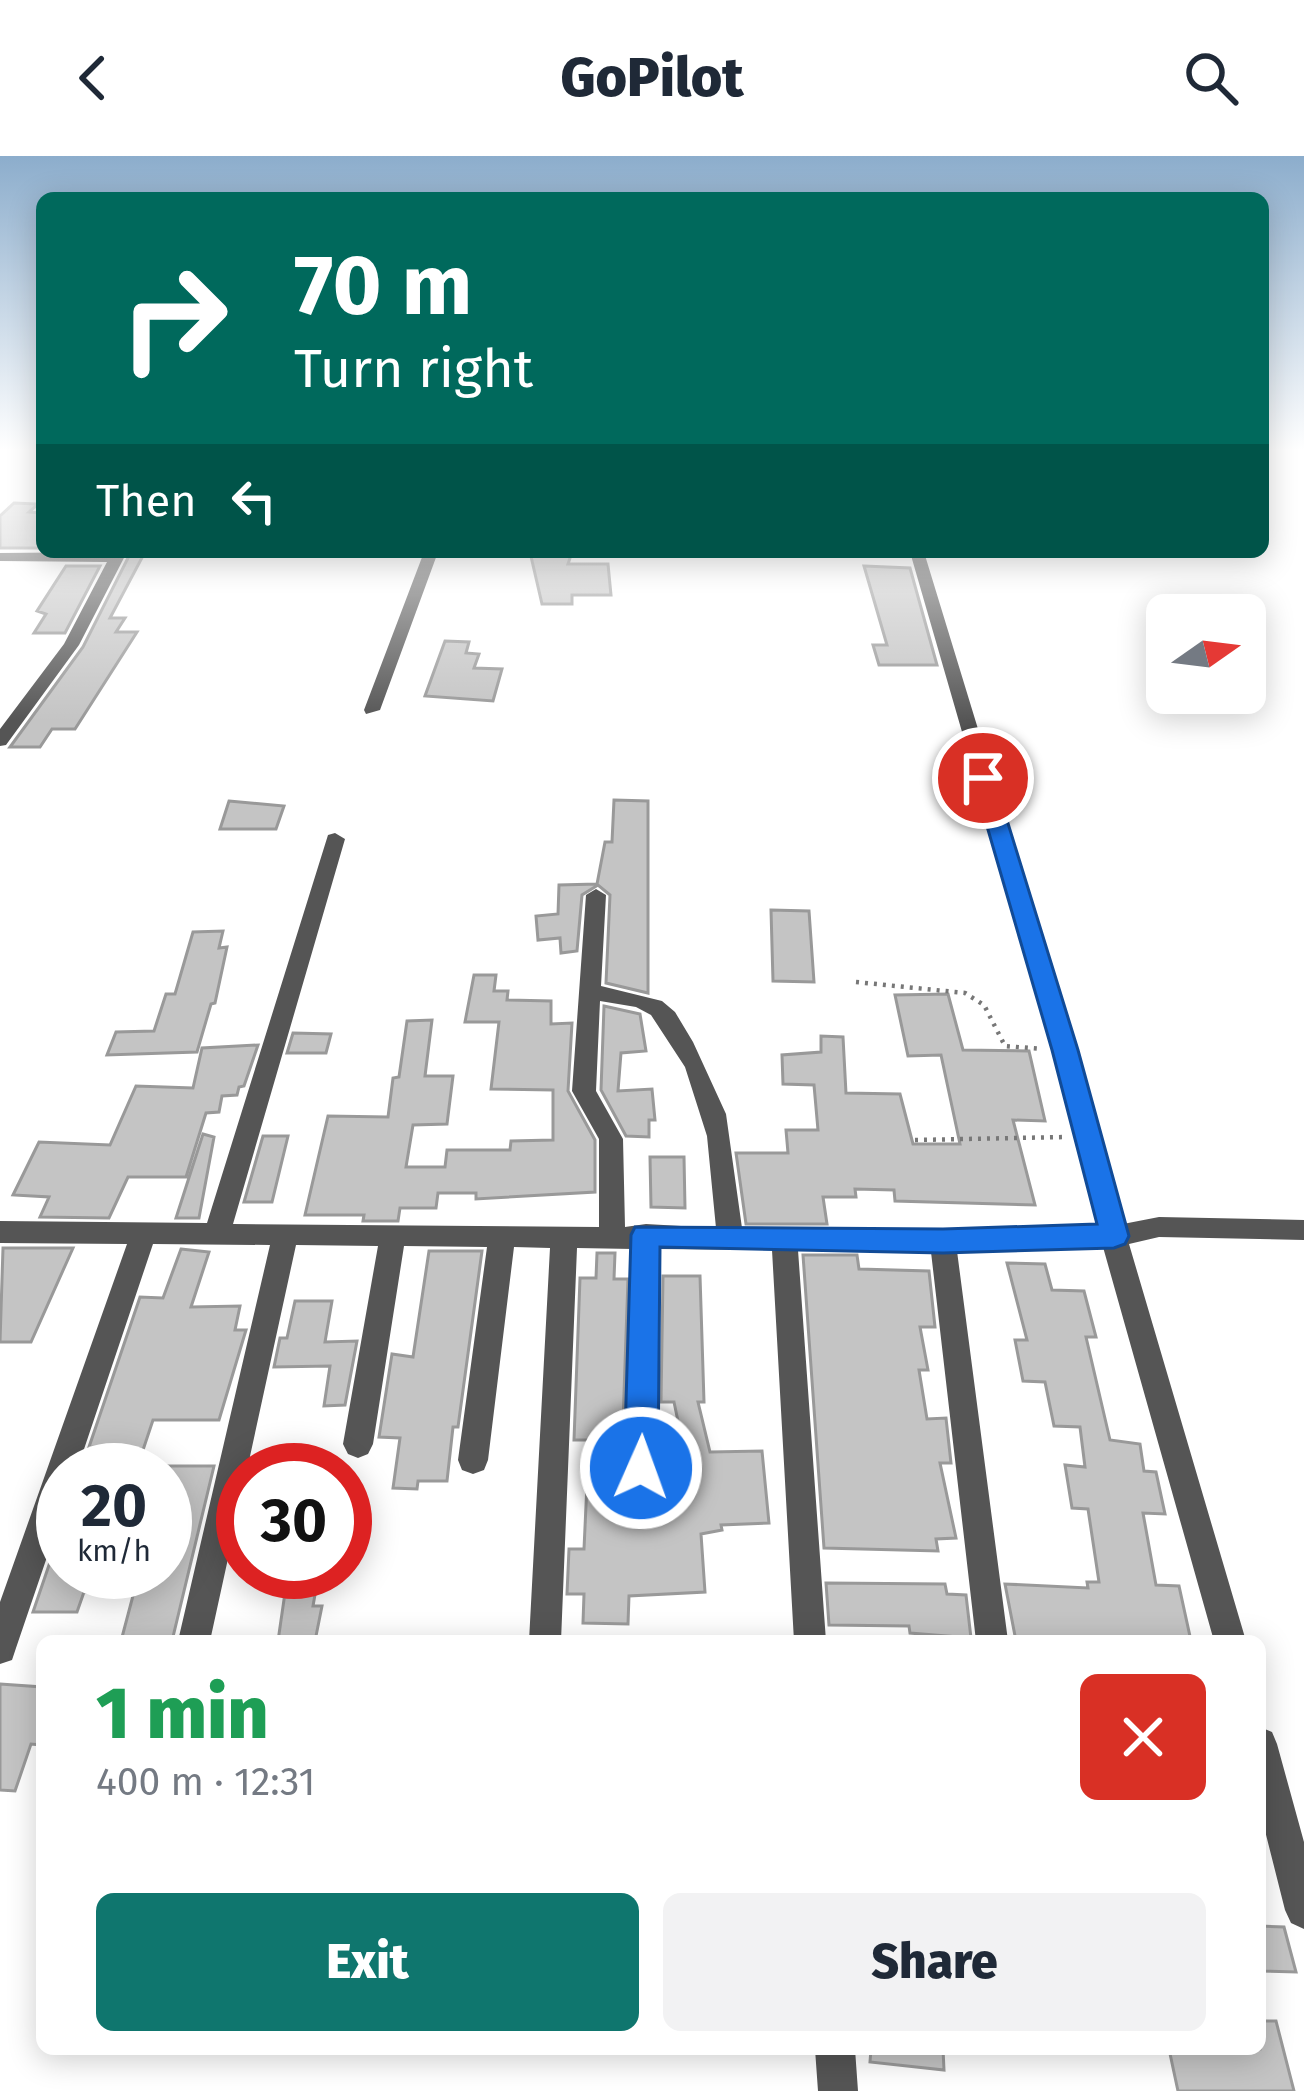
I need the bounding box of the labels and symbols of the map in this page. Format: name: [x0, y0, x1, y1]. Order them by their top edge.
north arrow: [1146, 594, 1266, 714]
pin: [932, 727, 1034, 829]
position arrow: [578, 1405, 704, 1531]
speed limit sign: 30: [216, 1443, 372, 1599]

